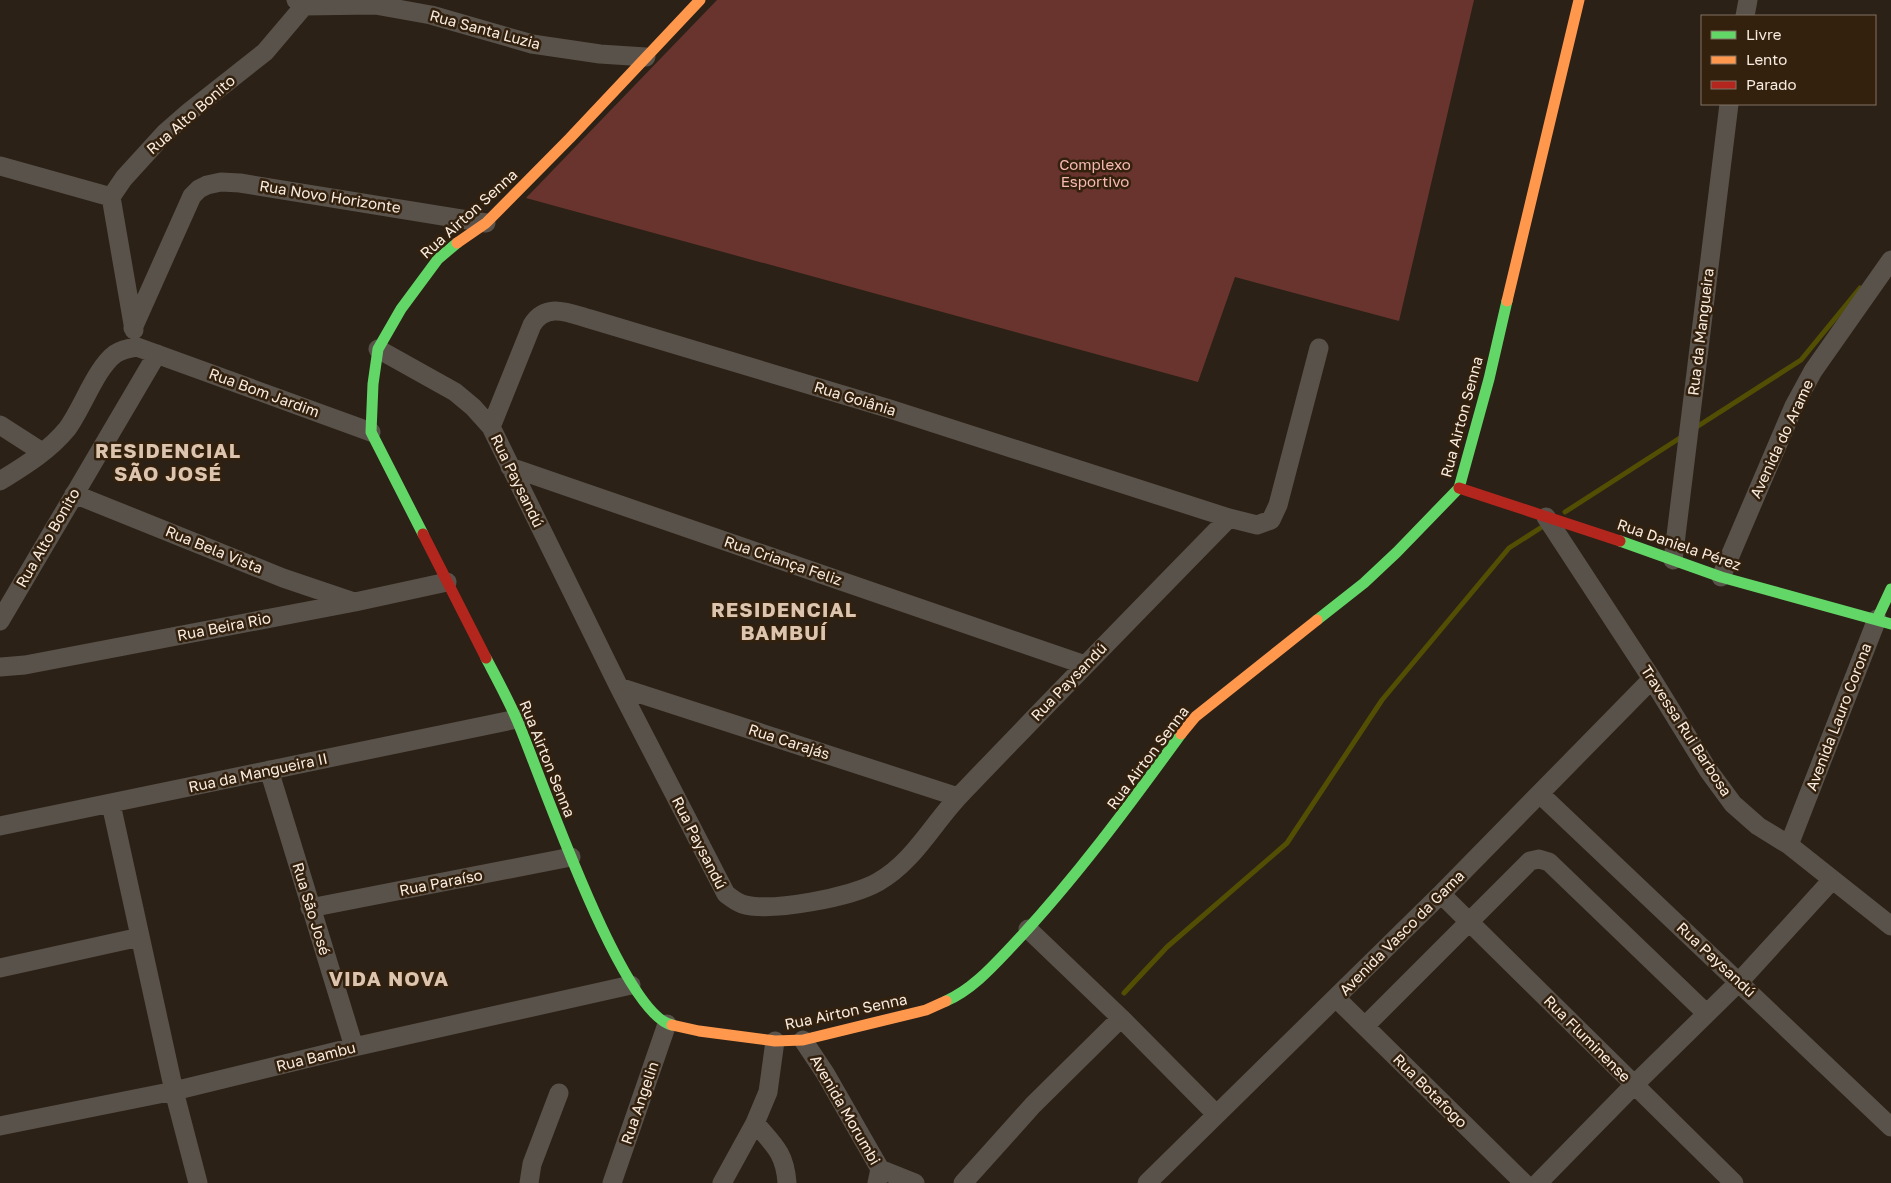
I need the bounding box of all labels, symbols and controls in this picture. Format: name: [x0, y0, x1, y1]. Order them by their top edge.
street label: Rua Santa Luzia: [428, 6, 543, 52]
legend: [1701, 15, 1876, 105]
text: Livre: [1746, 25, 1782, 43]
text: Lento: [1746, 50, 1787, 68]
street label: Rua Alto Bonito: [142, 71, 238, 158]
text: Parado: [1746, 75, 1797, 93]
park label: Complexo Esportivo: [1059, 155, 1131, 190]
street label: Rua Airton Senna: [416, 165, 521, 262]
street label: Rua Novo Horizonte: [258, 176, 402, 216]
street label: Rua da Mangueira: [1683, 267, 1717, 397]
street label: Rua Airton Senna: [1436, 354, 1486, 479]
street label: Rua Bom Jardim: [207, 364, 322, 420]
street label: Avenida do Arame: [1746, 376, 1817, 501]
street label: Rua Goiânia: [812, 377, 899, 419]
street label: Rua Paysandú: [488, 431, 548, 530]
district label: RESIDENCIAL SÃO JOSÉ: [95, 438, 241, 485]
street label: Rua Alto Bonito: [11, 485, 83, 590]
street label: Rua Daniela Pérez: [1615, 514, 1744, 574]
street label: Rua Bela Vista: [163, 521, 266, 577]
street label: Rua Criança Feliz: [722, 531, 845, 589]
district label: RESIDENCIAL BAMBUÍ: [711, 597, 857, 644]
street label: Rua Beira Rio: [175, 608, 272, 644]
street label: Rua Paysandú: [1027, 639, 1110, 724]
street label: Avenida Lauro Corona: [1802, 640, 1875, 793]
street label: Travessa Rui Barbosa: [1638, 662, 1736, 799]
street label: Rua Airton Senna: [516, 697, 580, 820]
street label: Rua Airton Senna: [1103, 702, 1192, 813]
street label: Rua Carajás: [746, 719, 832, 763]
street label: Rua da Mangueira II: [187, 748, 329, 796]
street label: Rua Paysandú: [669, 793, 731, 892]
street label: Rua São José: [289, 860, 335, 958]
street label: Rua Paraíso: [398, 865, 484, 899]
street label: Avenida Vasco da Gama: [1335, 866, 1468, 999]
street label: Rua Paysandú: [1673, 918, 1760, 1000]
district label: VIDA NOVA: [329, 966, 449, 990]
street label: Rua Airton Senna: [783, 989, 909, 1033]
street label: Rua Fluminense: [1541, 991, 1635, 1086]
street label: Rua Bambu: [274, 1037, 357, 1075]
street label: Rua Botafogo: [1390, 1050, 1471, 1131]
street label: Avenida Morumbi: [807, 1051, 885, 1168]
street label: Rua Angelin: [616, 1059, 662, 1146]

